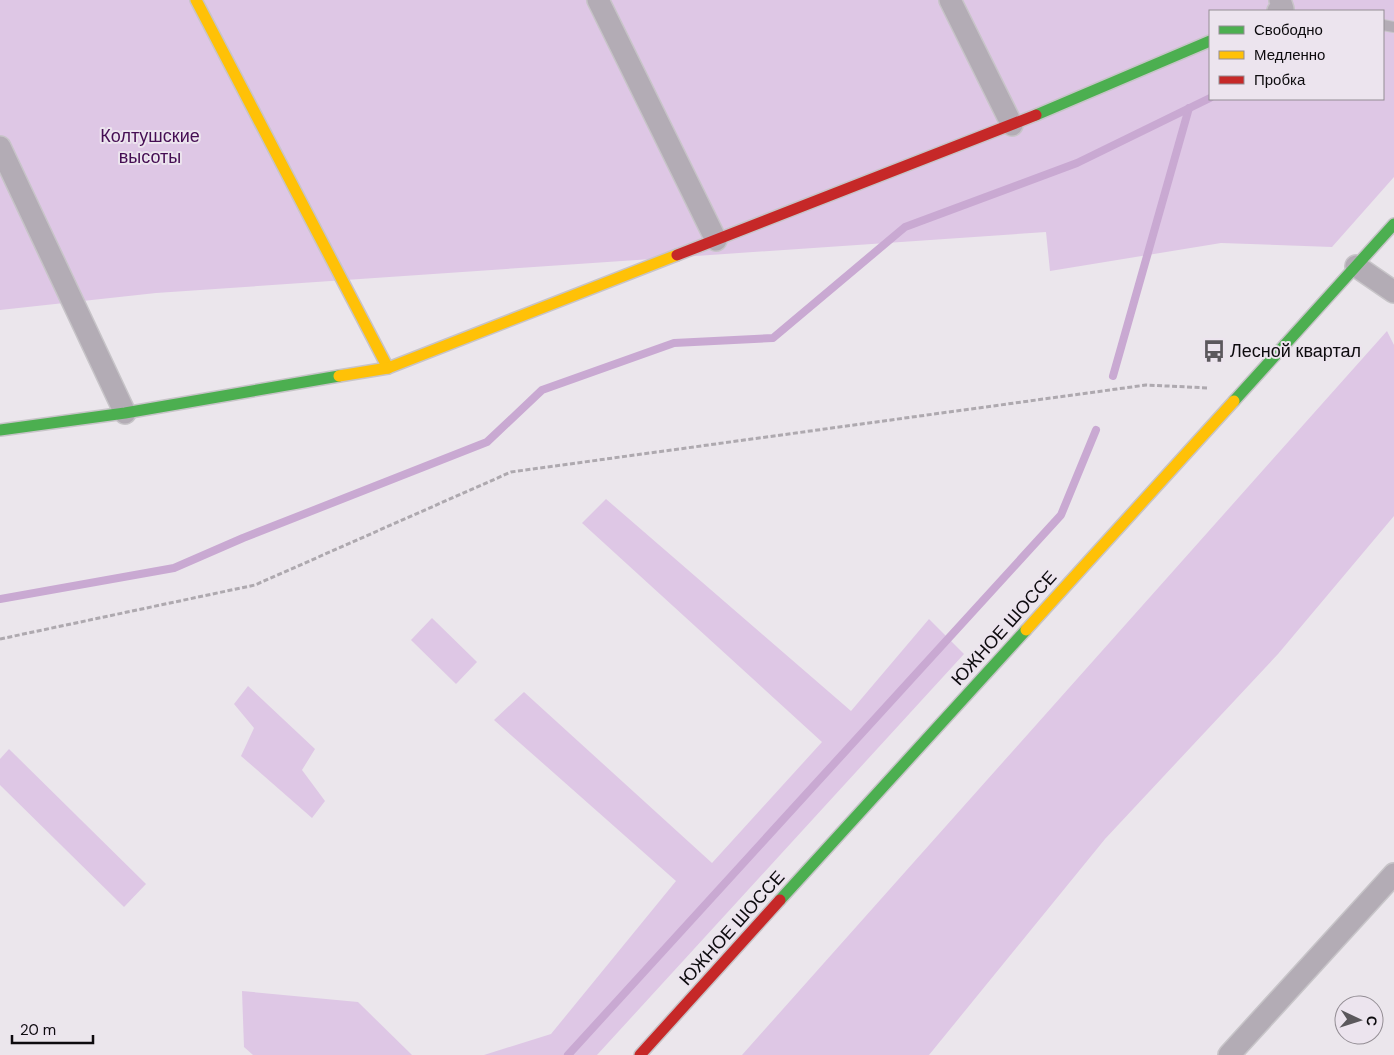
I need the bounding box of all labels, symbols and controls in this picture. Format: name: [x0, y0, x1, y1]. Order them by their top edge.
legend: [1209, 10, 1384, 100]
text: Свободно: [1254, 20, 1323, 40]
text: Медленно: [1254, 45, 1325, 65]
text: Пробка: [1254, 70, 1306, 90]
park label: Колтушские высоты: [100, 124, 200, 169]
bus stop icon: Лесной квартал: [1201, 338, 1227, 364]
place label: Лесной квартал: [1230, 339, 1361, 363]
street label: ЮЖНОЕ ШОССЕ: [946, 565, 1062, 691]
street label: ЮЖНОЕ ШОССЕ: [674, 865, 790, 991]
north arrow: [1334, 995, 1384, 1045]
scale bar: [12, 1012, 94, 1044]
text: С: [1363, 1015, 1381, 1027]
text: 20 m: [20, 1020, 56, 1040]

